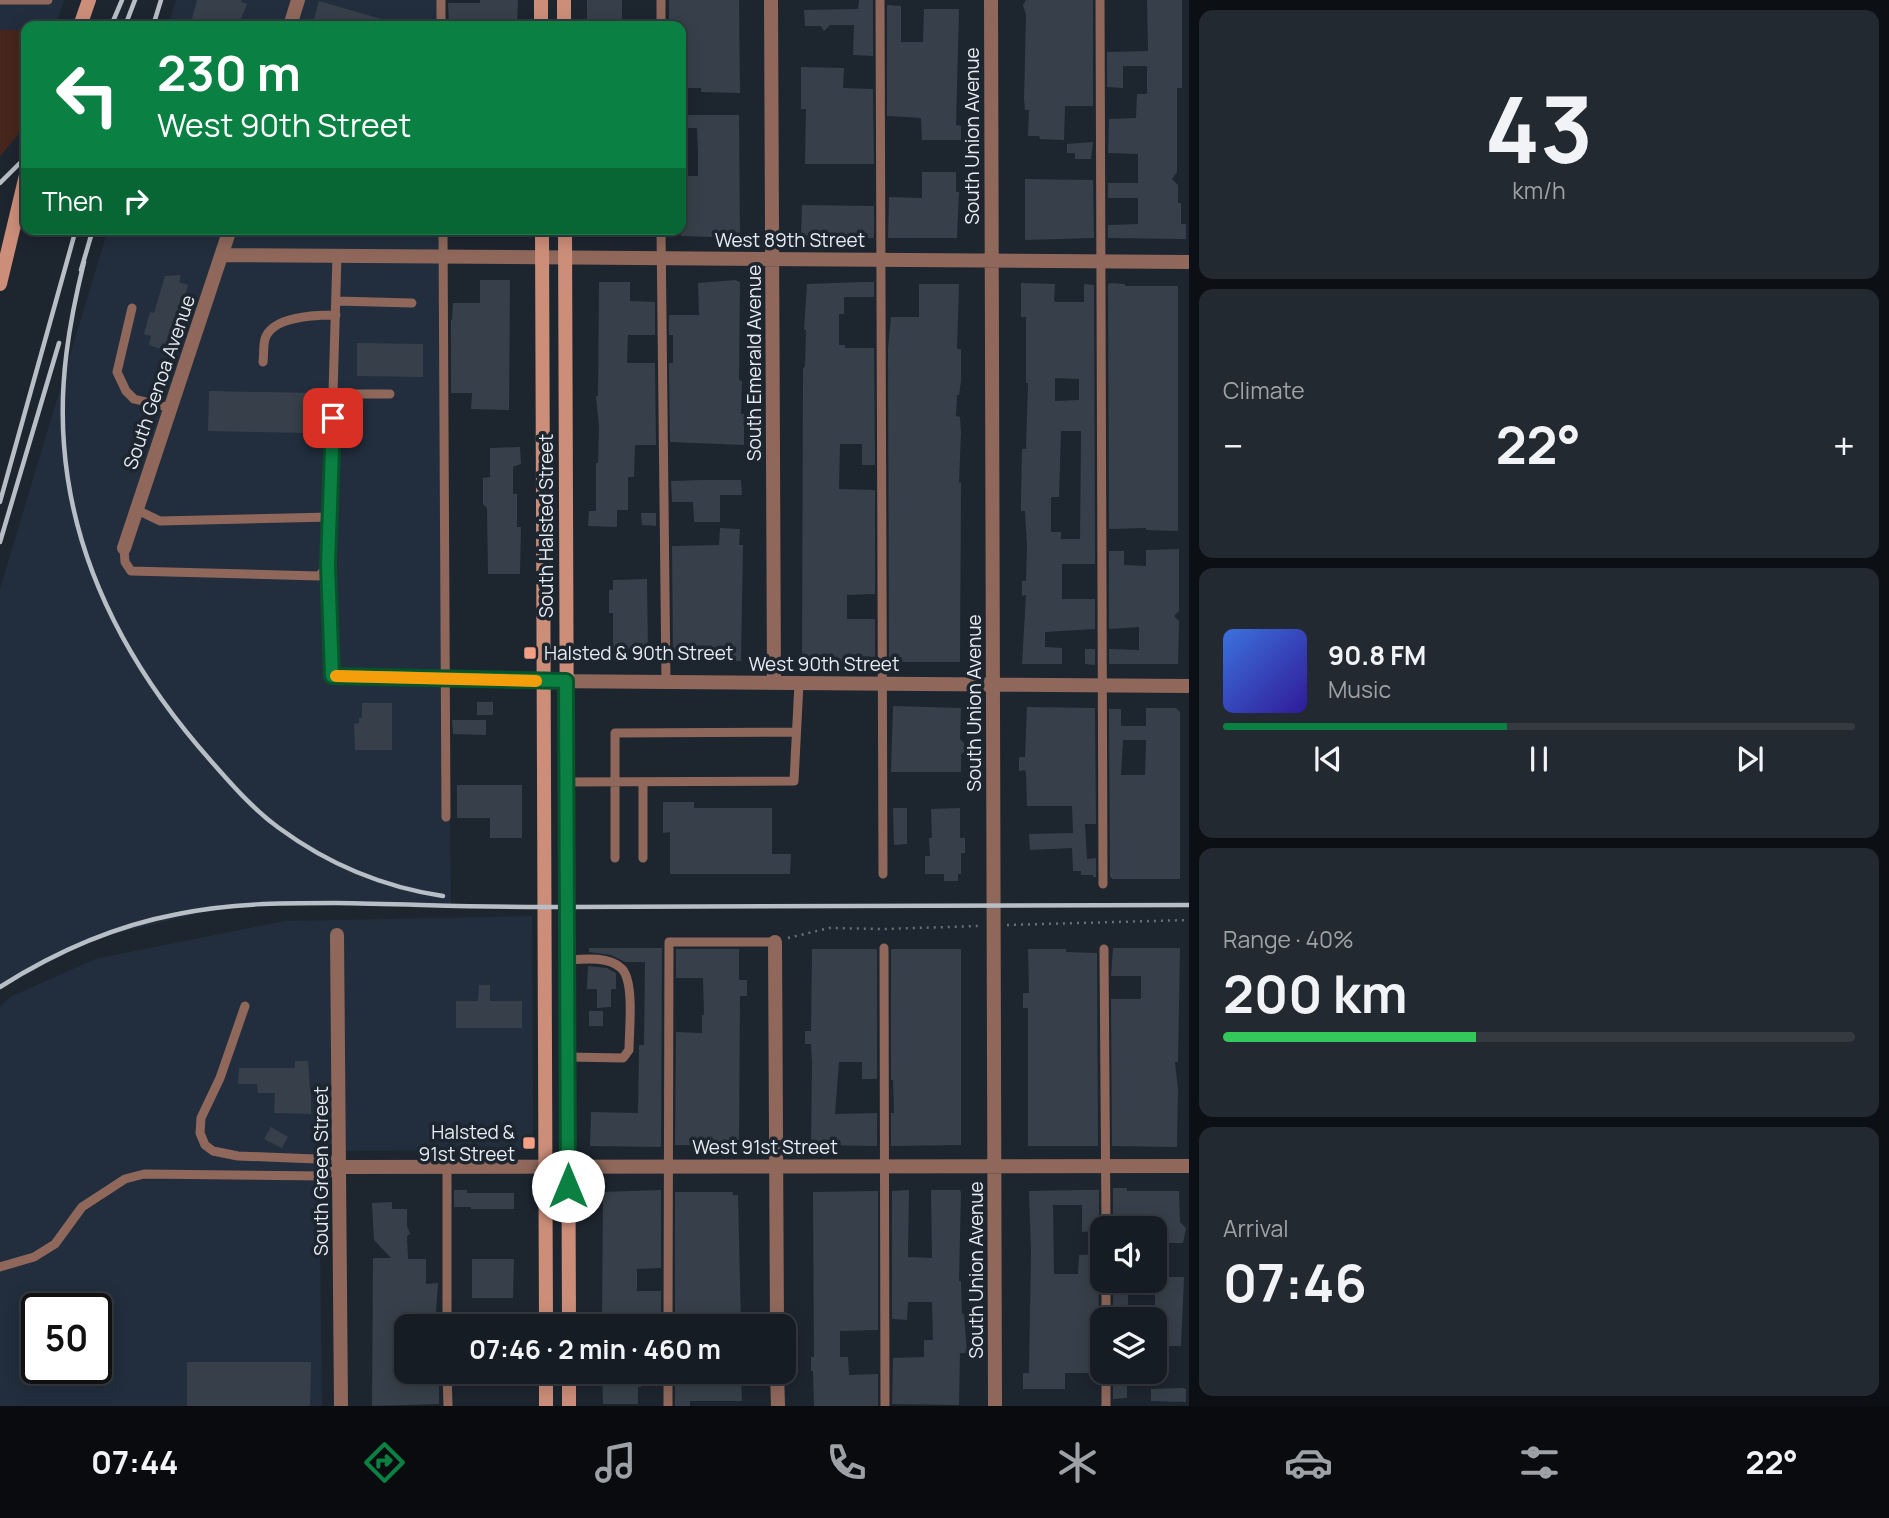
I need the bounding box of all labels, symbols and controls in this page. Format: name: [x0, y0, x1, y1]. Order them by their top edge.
text: 230 m: [157, 39, 301, 106]
street label: South Union Avenue: [959, 47, 985, 225]
icon: left: [42, 49, 133, 140]
text: 43: [1485, 66, 1593, 190]
text: West 90th Street: [157, 103, 411, 147]
text: km/h: [1512, 174, 1566, 206]
icon: right: [117, 182, 155, 220]
text: Then: [42, 183, 103, 219]
street label: West 89th Street: [715, 227, 865, 253]
street label: South Emerald Avenue: [741, 265, 767, 461]
street label: South Genoa Avenue: [117, 291, 201, 473]
text: Climate: [1223, 374, 1305, 406]
pin: [303, 388, 363, 448]
icon: arrive: [314, 399, 352, 437]
text: 22°: [1496, 409, 1581, 480]
text: −: [1223, 419, 1244, 471]
text: +: [1833, 419, 1855, 471]
street label: South Halsted Street: [533, 434, 559, 618]
street label: South Union Avenue: [961, 614, 987, 792]
text: 90.8 FM: [1328, 637, 1426, 673]
place label: Halsted & 90th Street: [544, 640, 733, 666]
marker: Halsted & 90th Street: [522, 645, 538, 661]
street label: West 90th Street: [748, 651, 900, 677]
text: Music: [1328, 673, 1391, 705]
icon: previous: [1309, 740, 1347, 778]
icon: pause: [1520, 740, 1558, 778]
icon: next: [1731, 740, 1769, 778]
text: Range · 40%: [1223, 923, 1354, 955]
text: 200 km: [1223, 958, 1408, 1029]
street label: South Green Street: [308, 1086, 334, 1256]
place label: Halsted & 91st Street: [419, 1119, 516, 1167]
street label: West 91st Street: [692, 1134, 838, 1160]
marker: Halsted & 91st Street: [521, 1135, 537, 1151]
position arrow: [531, 1149, 605, 1223]
street label: South Union Avenue: [963, 1181, 989, 1359]
text: Arrival: [1223, 1212, 1289, 1244]
map controls: [1090, 1216, 1167, 1384]
button: sound: [1090, 1216, 1167, 1293]
text: 07:46: [1223, 1247, 1367, 1318]
speed limit sign: 50: [21, 1293, 112, 1384]
button: layers: [1090, 1307, 1167, 1384]
text: 07:46 · 2 min · 460 m: [469, 1331, 721, 1367]
icon: directions: [360, 1438, 409, 1487]
icon: music: [591, 1438, 640, 1487]
icon: phone: [822, 1438, 871, 1487]
icon: climate: [1053, 1438, 1102, 1487]
icon: car: [1284, 1438, 1333, 1487]
icon: filters: [1515, 1438, 1564, 1487]
text: 07:44: [91, 1440, 179, 1484]
text: 22°: [1745, 1440, 1798, 1484]

